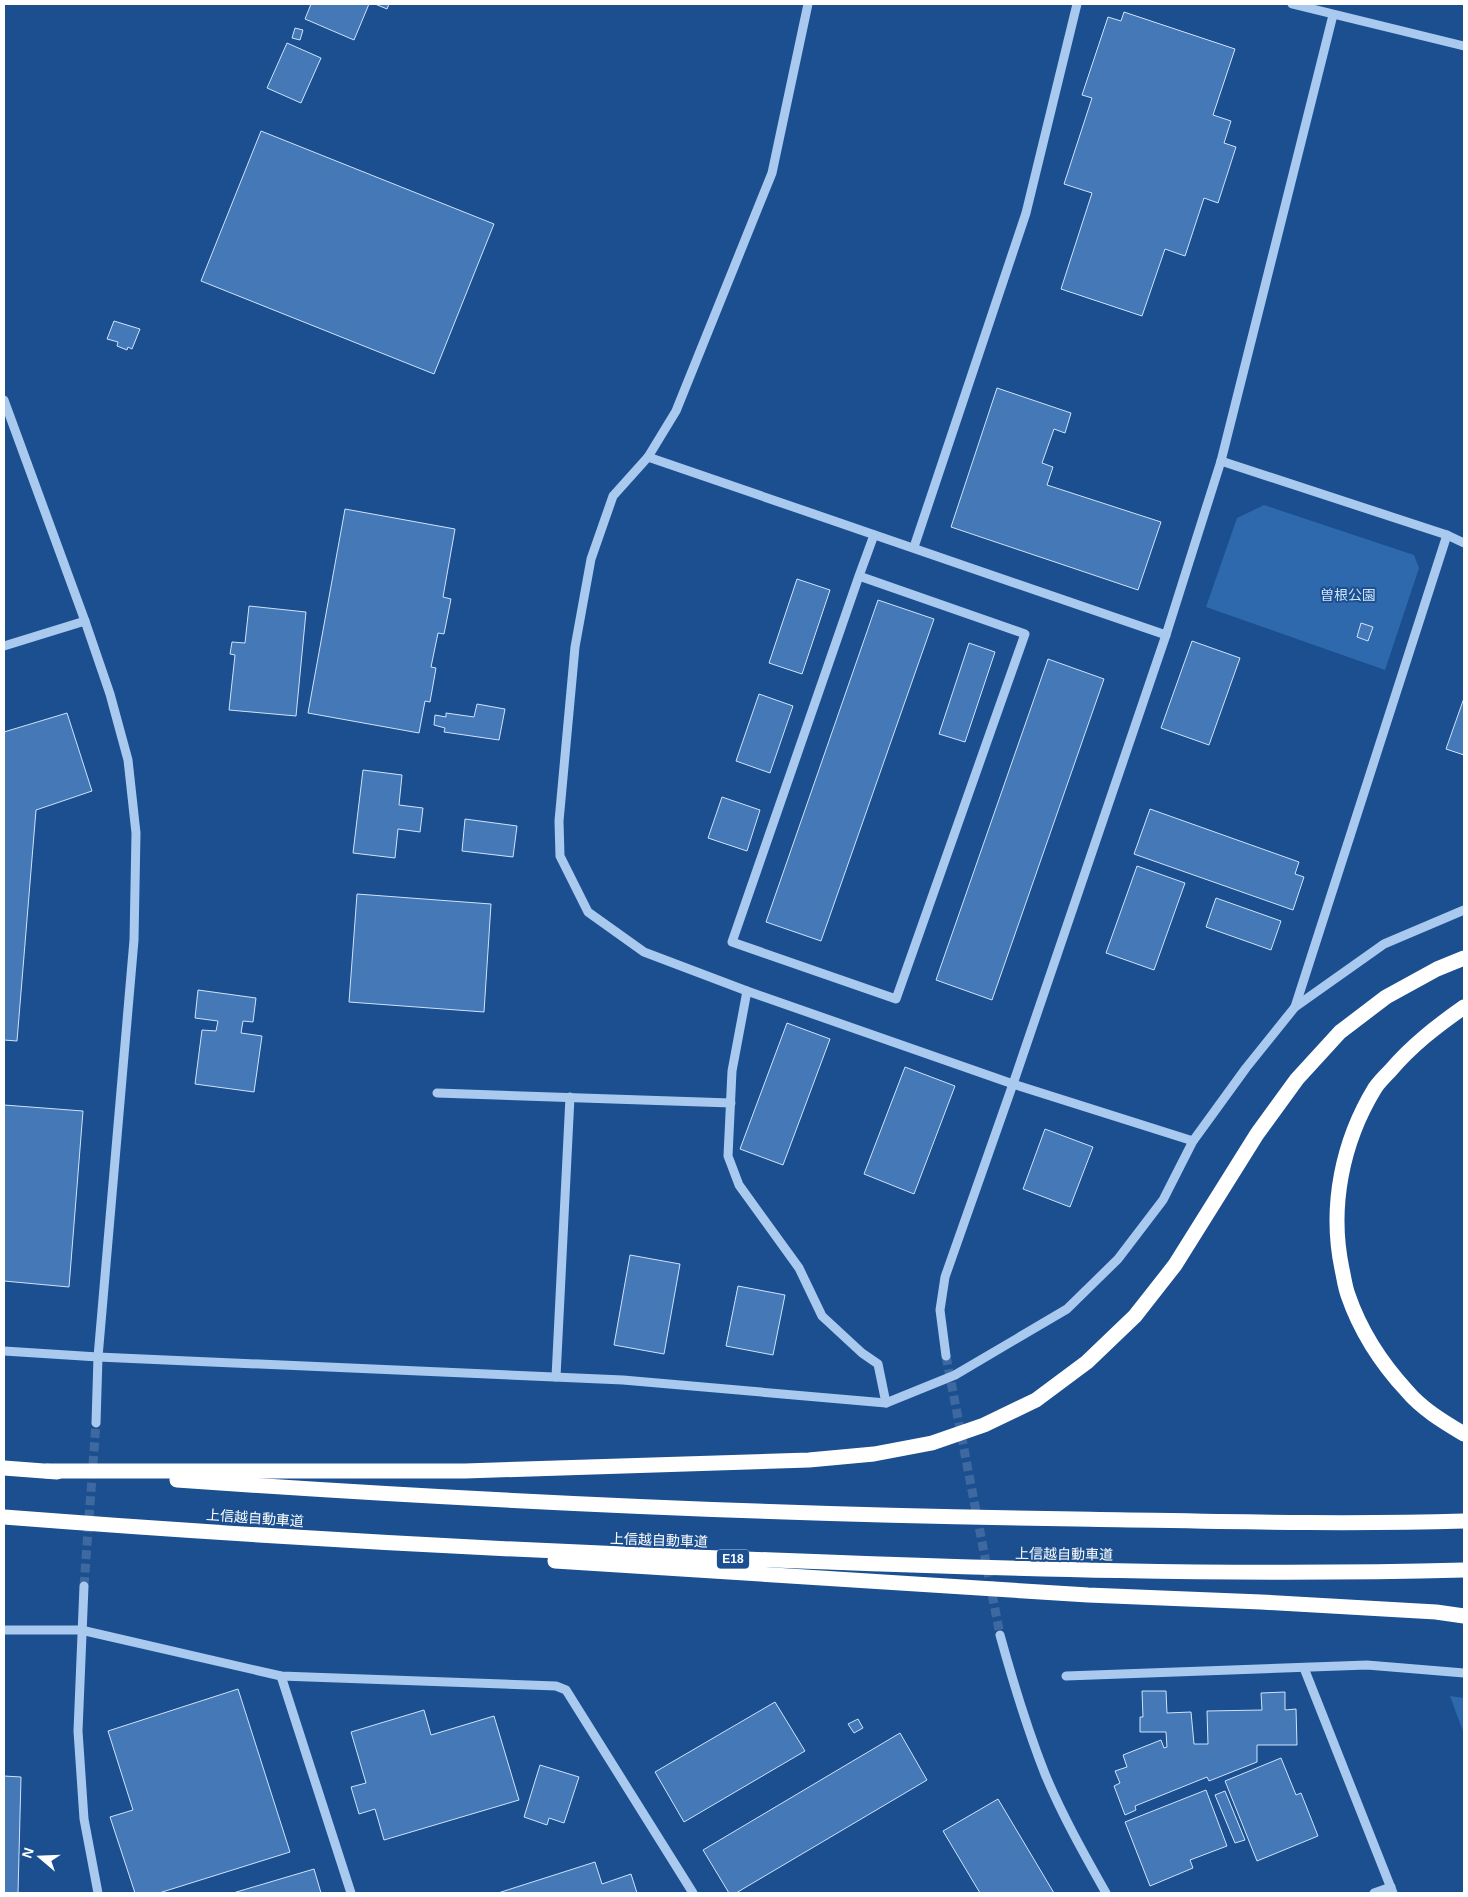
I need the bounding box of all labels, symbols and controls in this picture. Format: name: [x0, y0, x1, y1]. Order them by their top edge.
park label: 曽根公園: [1320, 587, 1376, 603]
street label: 上信越自動車道: [206, 1507, 304, 1529]
street label: 上信越自動車道: [610, 1530, 708, 1550]
street label: 上信越自動車道: [1015, 1545, 1113, 1563]
road number: E18: [717, 1550, 749, 1568]
north arrow: [15, 1832, 65, 1882]
text: N: [18, 1845, 37, 1860]

